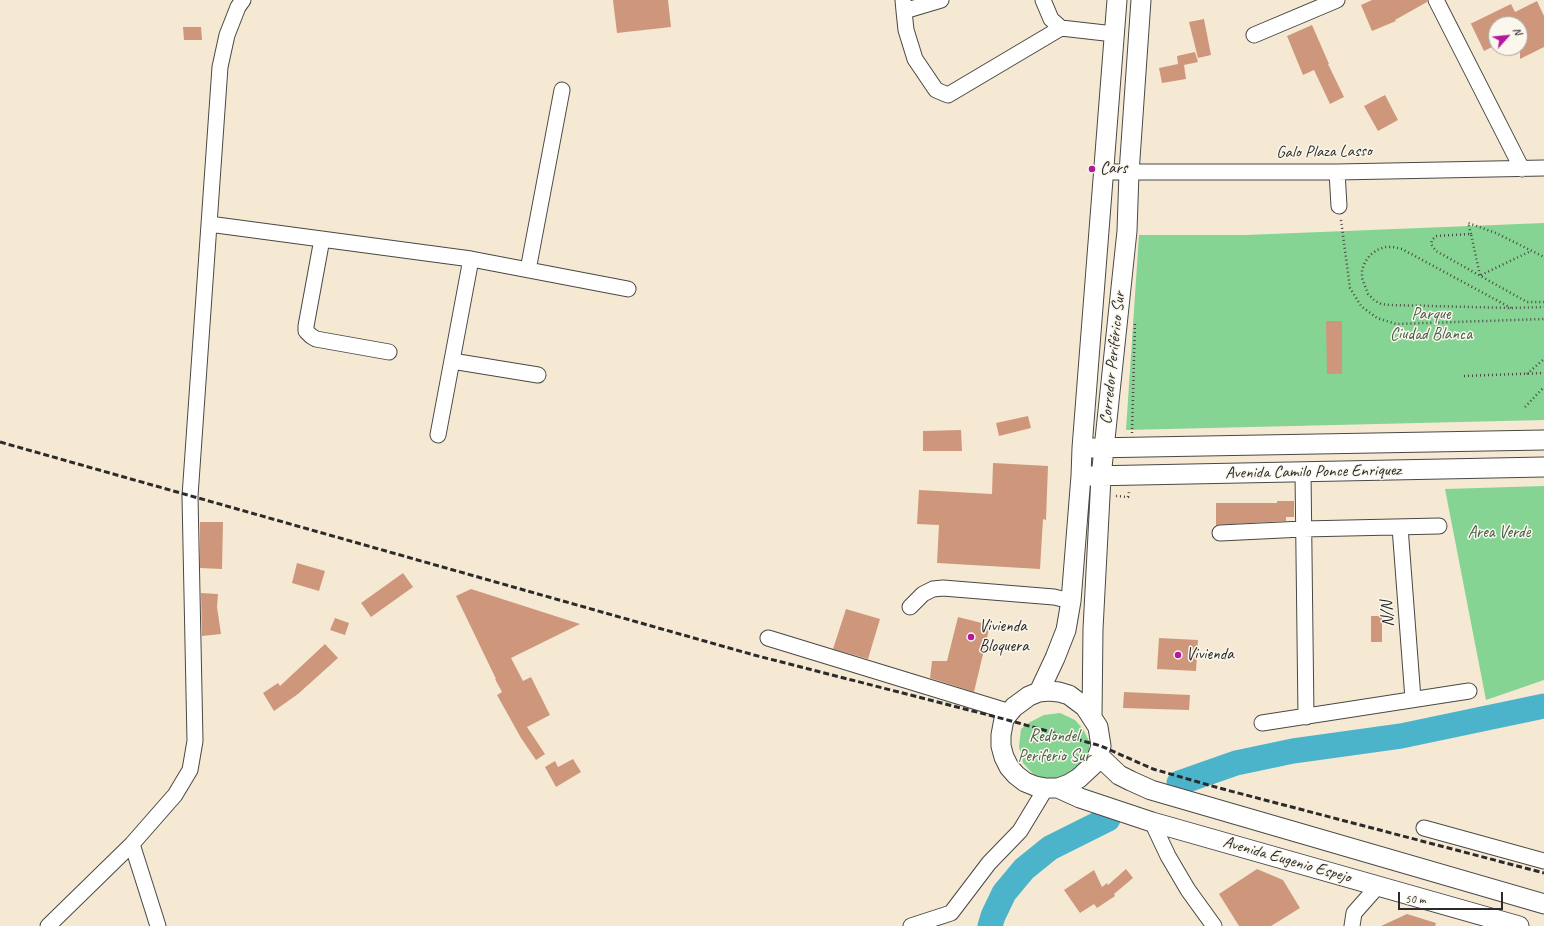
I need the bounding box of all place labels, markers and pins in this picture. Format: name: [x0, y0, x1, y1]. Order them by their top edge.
place label: Cars: [1100, 159, 1127, 179]
marker: Cars: [1087, 164, 1097, 174]
place label: Vivienda Bloquera: [979, 617, 1029, 657]
marker: Vivienda Bloquera: [966, 632, 976, 642]
place label: Vivienda: [1186, 645, 1234, 665]
marker: Vivienda: [1173, 650, 1183, 660]

